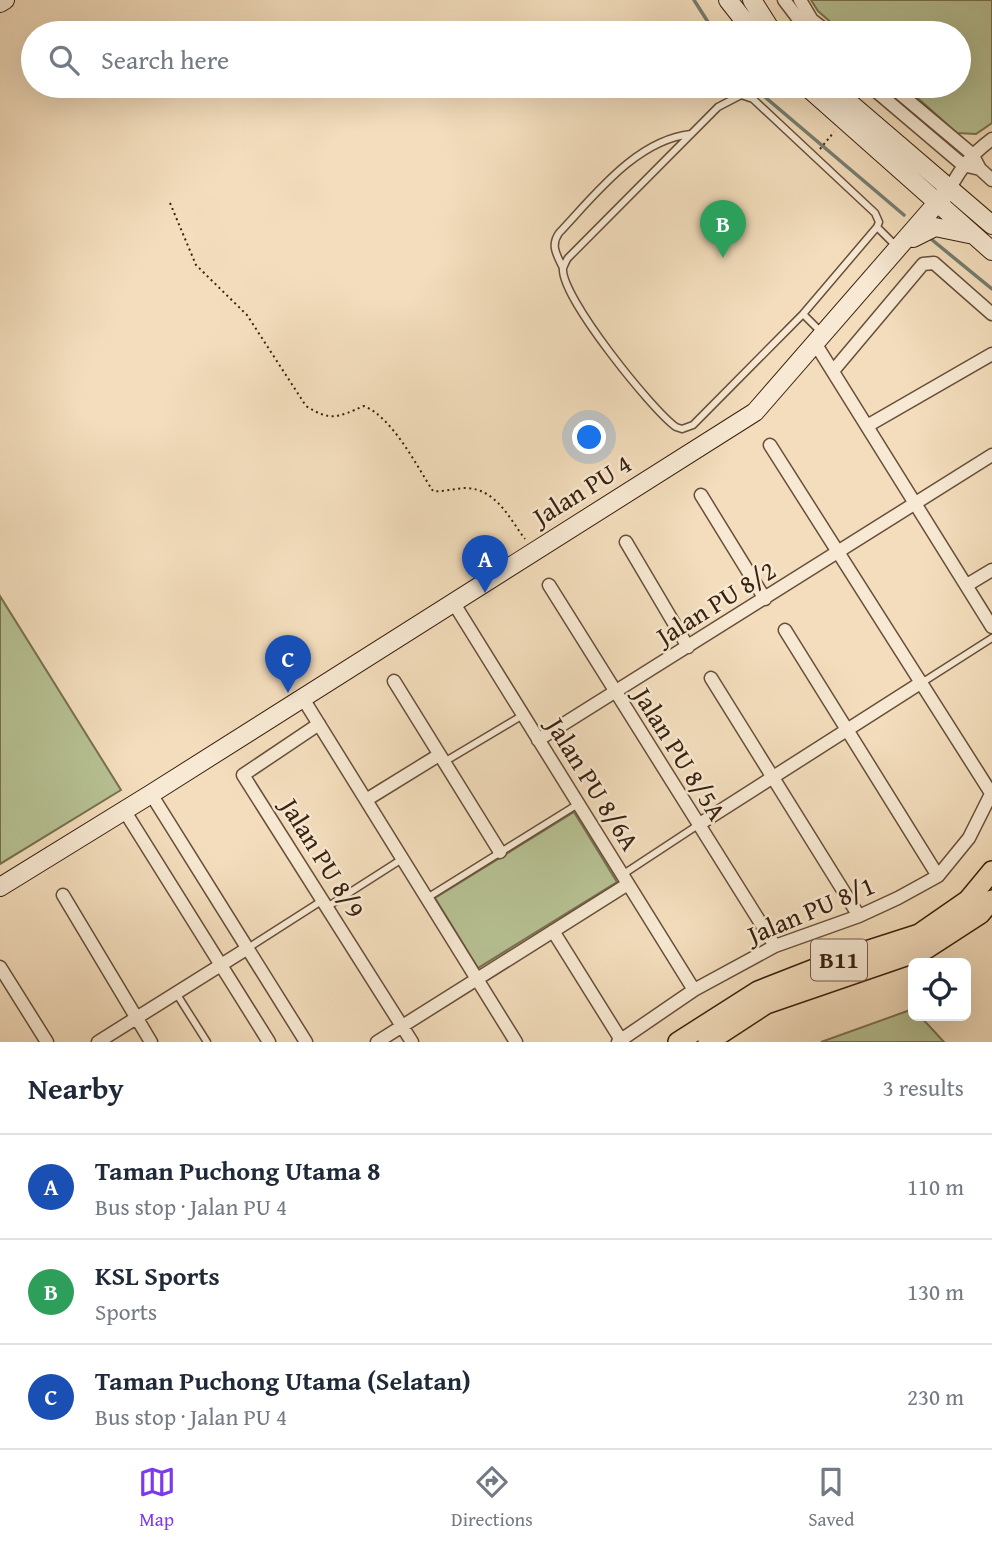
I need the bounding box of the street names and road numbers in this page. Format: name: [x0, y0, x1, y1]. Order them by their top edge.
street label: Jalan PU 4: [522, 444, 639, 537]
street label: Jalan PU 8/2: [646, 550, 783, 656]
street label: Jalan PU 8/5A: [622, 677, 737, 828]
street label: Jalan PU 8/6A: [535, 707, 650, 858]
street label: Jalan PU 8/9: [270, 788, 376, 925]
street label: Jalan PU 8/1: [739, 865, 880, 955]
road number: B11: [811, 940, 867, 980]

